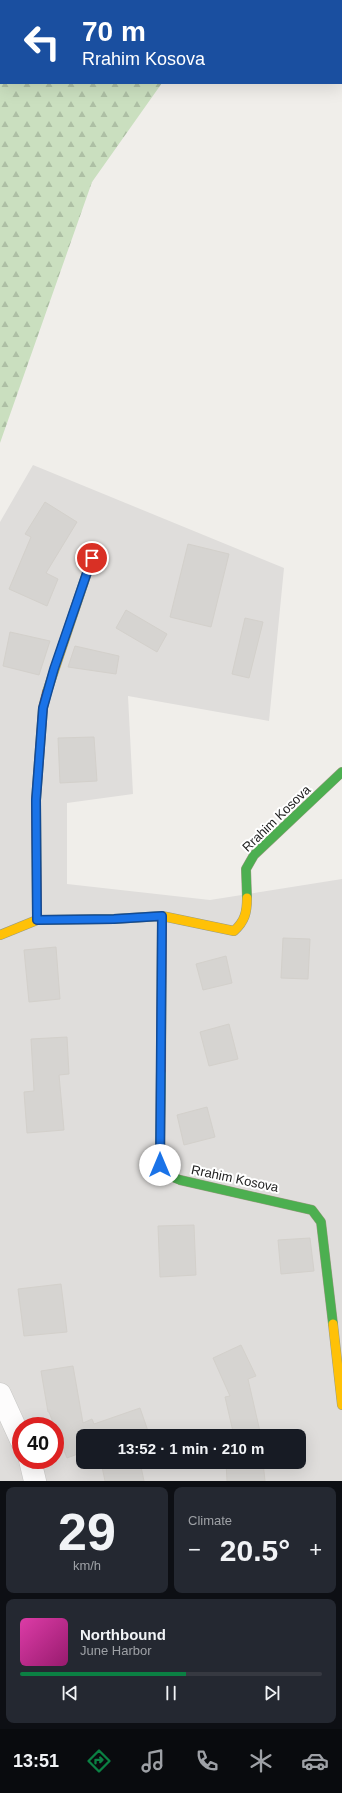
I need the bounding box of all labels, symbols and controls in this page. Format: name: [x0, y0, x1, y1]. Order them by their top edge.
icon: left: [16, 16, 68, 68]
text: 70 m: [82, 16, 146, 47]
text: Rrahim Kosova: [82, 49, 205, 69]
pin: [75, 541, 109, 575]
icon: arrive: [81, 547, 103, 569]
street label: Rrahim Kosova: [239, 782, 314, 855]
position arrow: [139, 1144, 181, 1186]
street label: Rrahim Kosova: [190, 1162, 281, 1195]
speed limit sign: 40: [12, 1417, 64, 1469]
text: 13:52 · 1 min · 210 m: [118, 1440, 264, 1457]
text: 29: [58, 1503, 116, 1561]
text: Climate: [188, 1513, 232, 1528]
text: 20.5°: [220, 1534, 290, 1567]
text: −: [188, 1537, 201, 1562]
text: +: [309, 1537, 322, 1562]
text: km/h: [73, 1558, 101, 1573]
text: Northbound: [80, 1626, 166, 1643]
text: June Harbor: [80, 1643, 152, 1658]
icon: previous: [59, 1682, 81, 1704]
icon: pause: [160, 1682, 182, 1704]
icon: next: [261, 1682, 283, 1704]
icon: directions: [85, 1747, 113, 1775]
icon: music: [139, 1747, 167, 1775]
icon: phone: [193, 1747, 221, 1775]
icon: climate: [247, 1747, 275, 1775]
icon: car: [301, 1747, 329, 1775]
text: 13:51: [13, 1751, 59, 1771]

